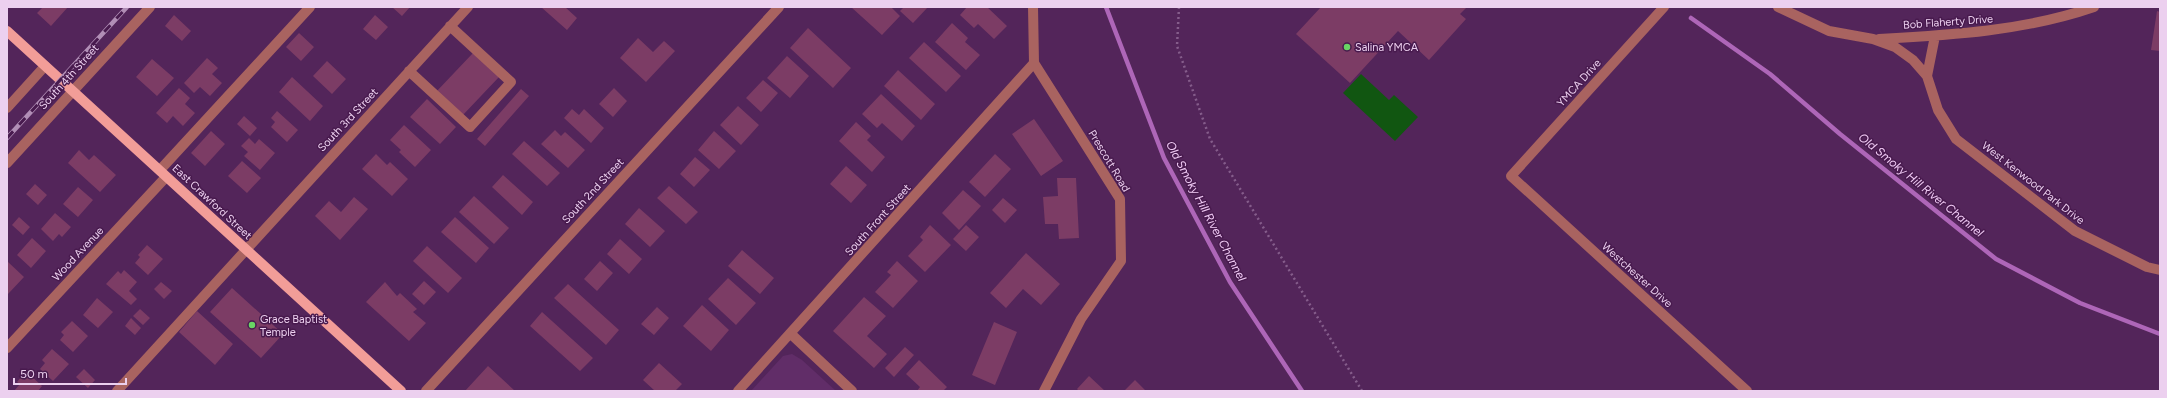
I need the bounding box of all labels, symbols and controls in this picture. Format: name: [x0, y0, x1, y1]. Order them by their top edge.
street label: Bob Flaherty Drive: [1903, 12, 1993, 32]
place label: Salina YMCA: [1355, 41, 1419, 54]
street label: South 4th Street: [36, 42, 102, 112]
marker: Salina YMCA: [1342, 42, 1352, 52]
street label: YMCA Drive: [1554, 57, 1604, 109]
street label: South 3rd Street: [315, 86, 381, 154]
street label: Prescott Road: [1085, 128, 1133, 194]
water label: Old Smoky Hill River Channel: [1856, 130, 1987, 240]
water label: Old Smoky Hill River Channel: [1163, 138, 1249, 284]
street label: West Kenwood Park Drive: [1979, 139, 2087, 227]
street label: South 2nd Street: [559, 156, 627, 226]
street label: East Crawford Street: [170, 162, 254, 242]
street label: South Front Street: [842, 181, 914, 259]
street label: Wood Avenue: [50, 224, 106, 284]
street label: Westchester Drive: [1599, 240, 1675, 310]
place label: Grace Baptist Temple: [260, 313, 327, 339]
marker: Grace Baptist Temple: [247, 320, 257, 330]
scale bar: [14, 360, 126, 386]
text: 50 m: [20, 367, 48, 381]

